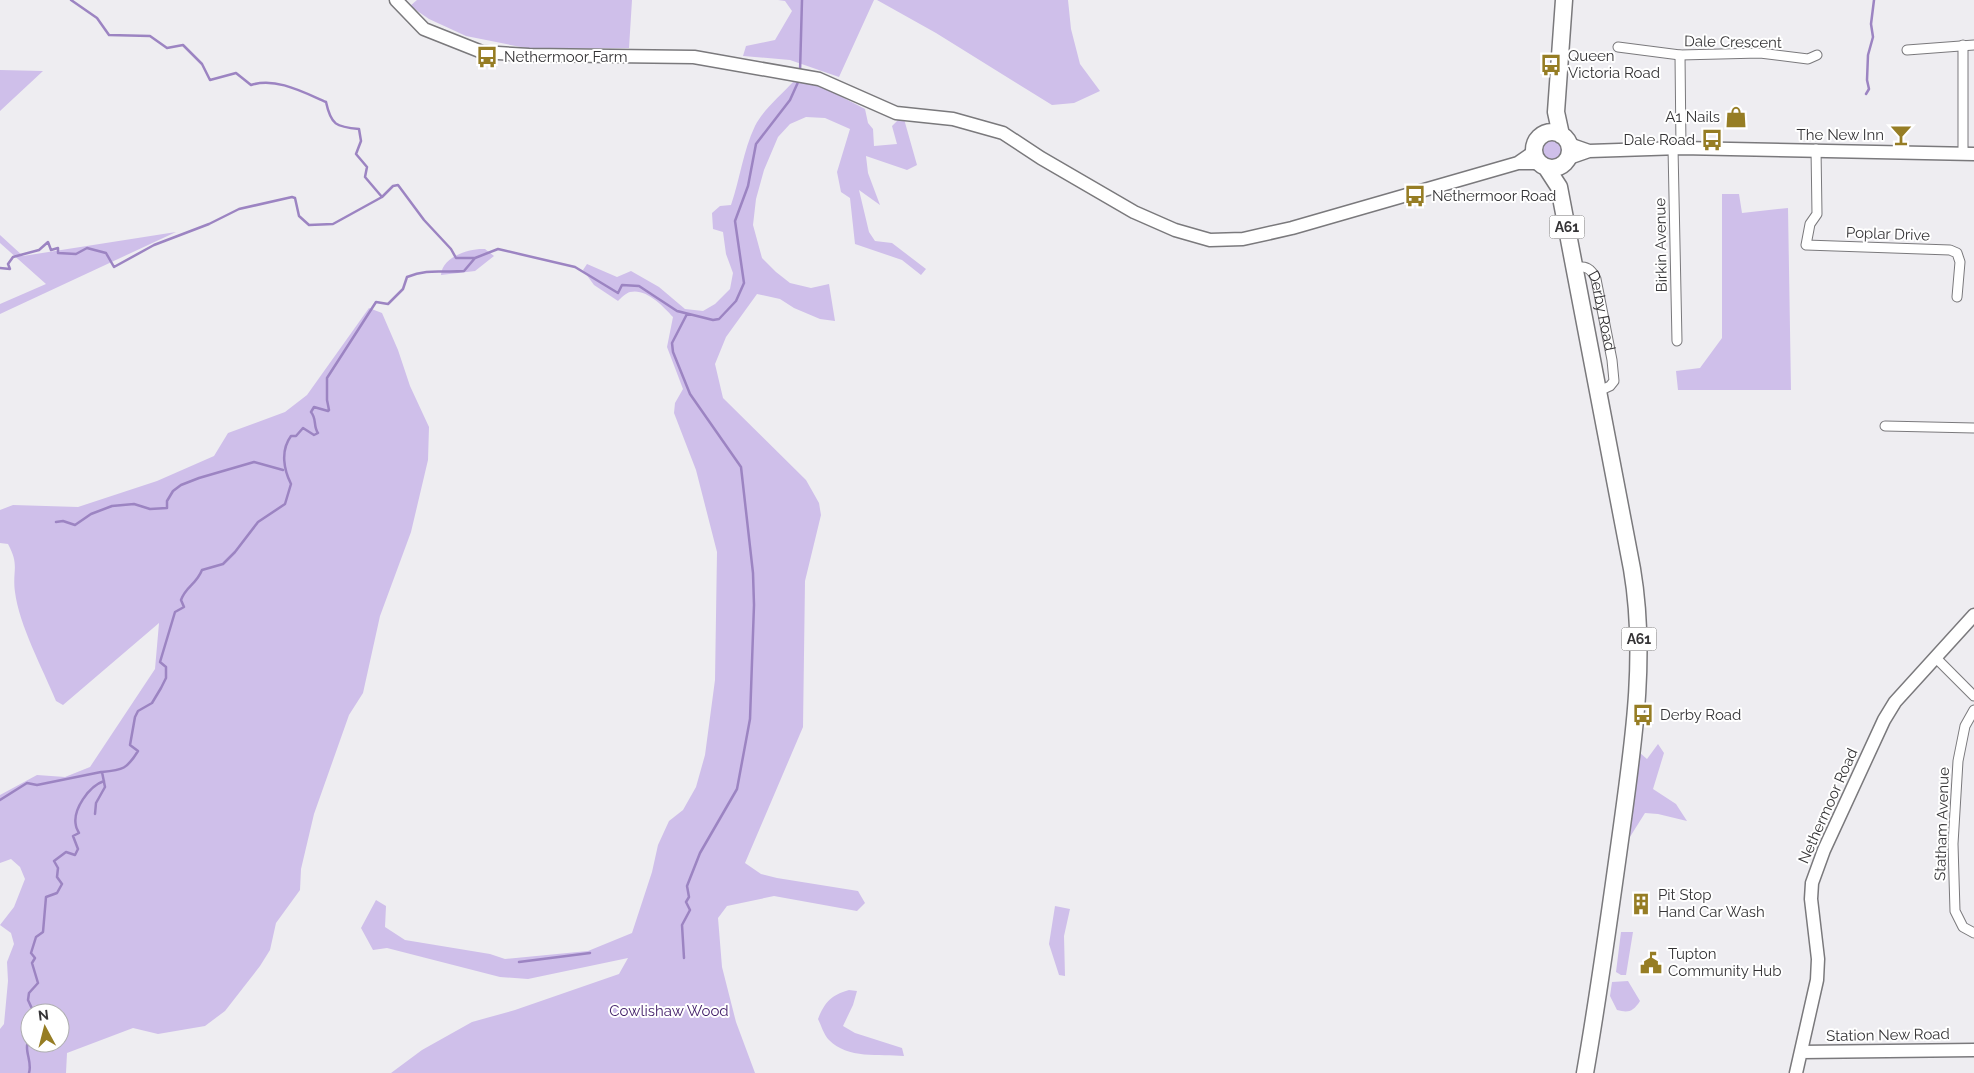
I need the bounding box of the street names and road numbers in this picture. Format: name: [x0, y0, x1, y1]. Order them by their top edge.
street label: Dale Crescent: [1684, 32, 1782, 52]
street label: Birkin Avenue: [1651, 197, 1671, 292]
road number: A61: [1550, 216, 1584, 238]
street label: Poplar Drive: [1846, 224, 1931, 244]
street label: Derby Road: [1584, 267, 1619, 353]
road number: A61: [1622, 628, 1656, 650]
street label: Nethermoor Road: [1794, 746, 1862, 866]
street label: Statham Avenue: [1931, 767, 1953, 881]
street label: Station New Road: [1826, 1025, 1950, 1045]

